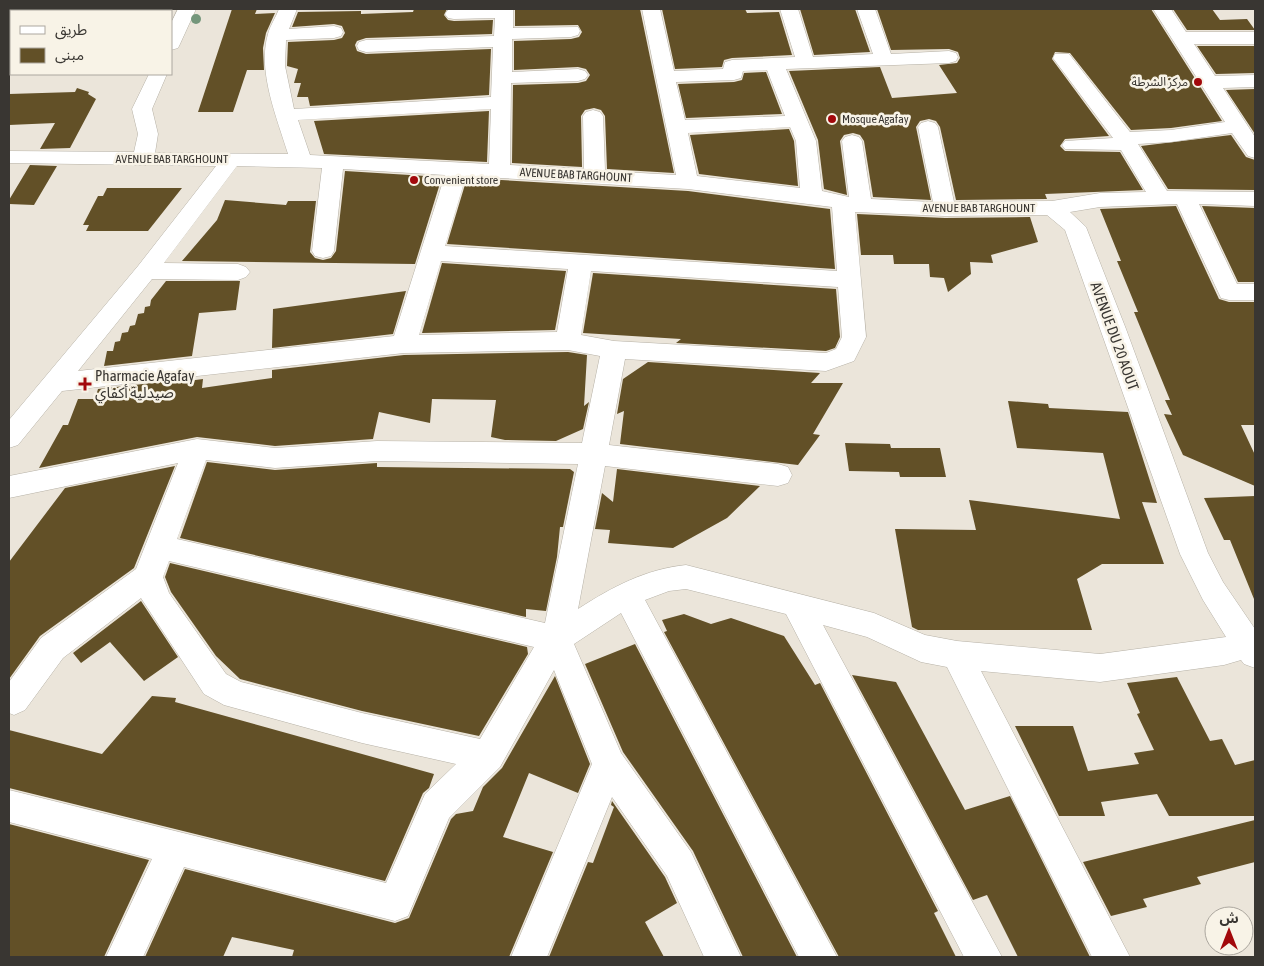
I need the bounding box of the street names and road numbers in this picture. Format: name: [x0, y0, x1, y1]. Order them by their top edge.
street label: AVENUE BAB TARGHOUNT: [116, 152, 229, 166]
street label: AVENUE BAB TARGHOUNT: [519, 165, 633, 185]
street label: AVENUE BAB TARGHOUNT: [923, 201, 1036, 215]
street label: AVENUE DU 20 AOUT: [1088, 280, 1143, 393]

